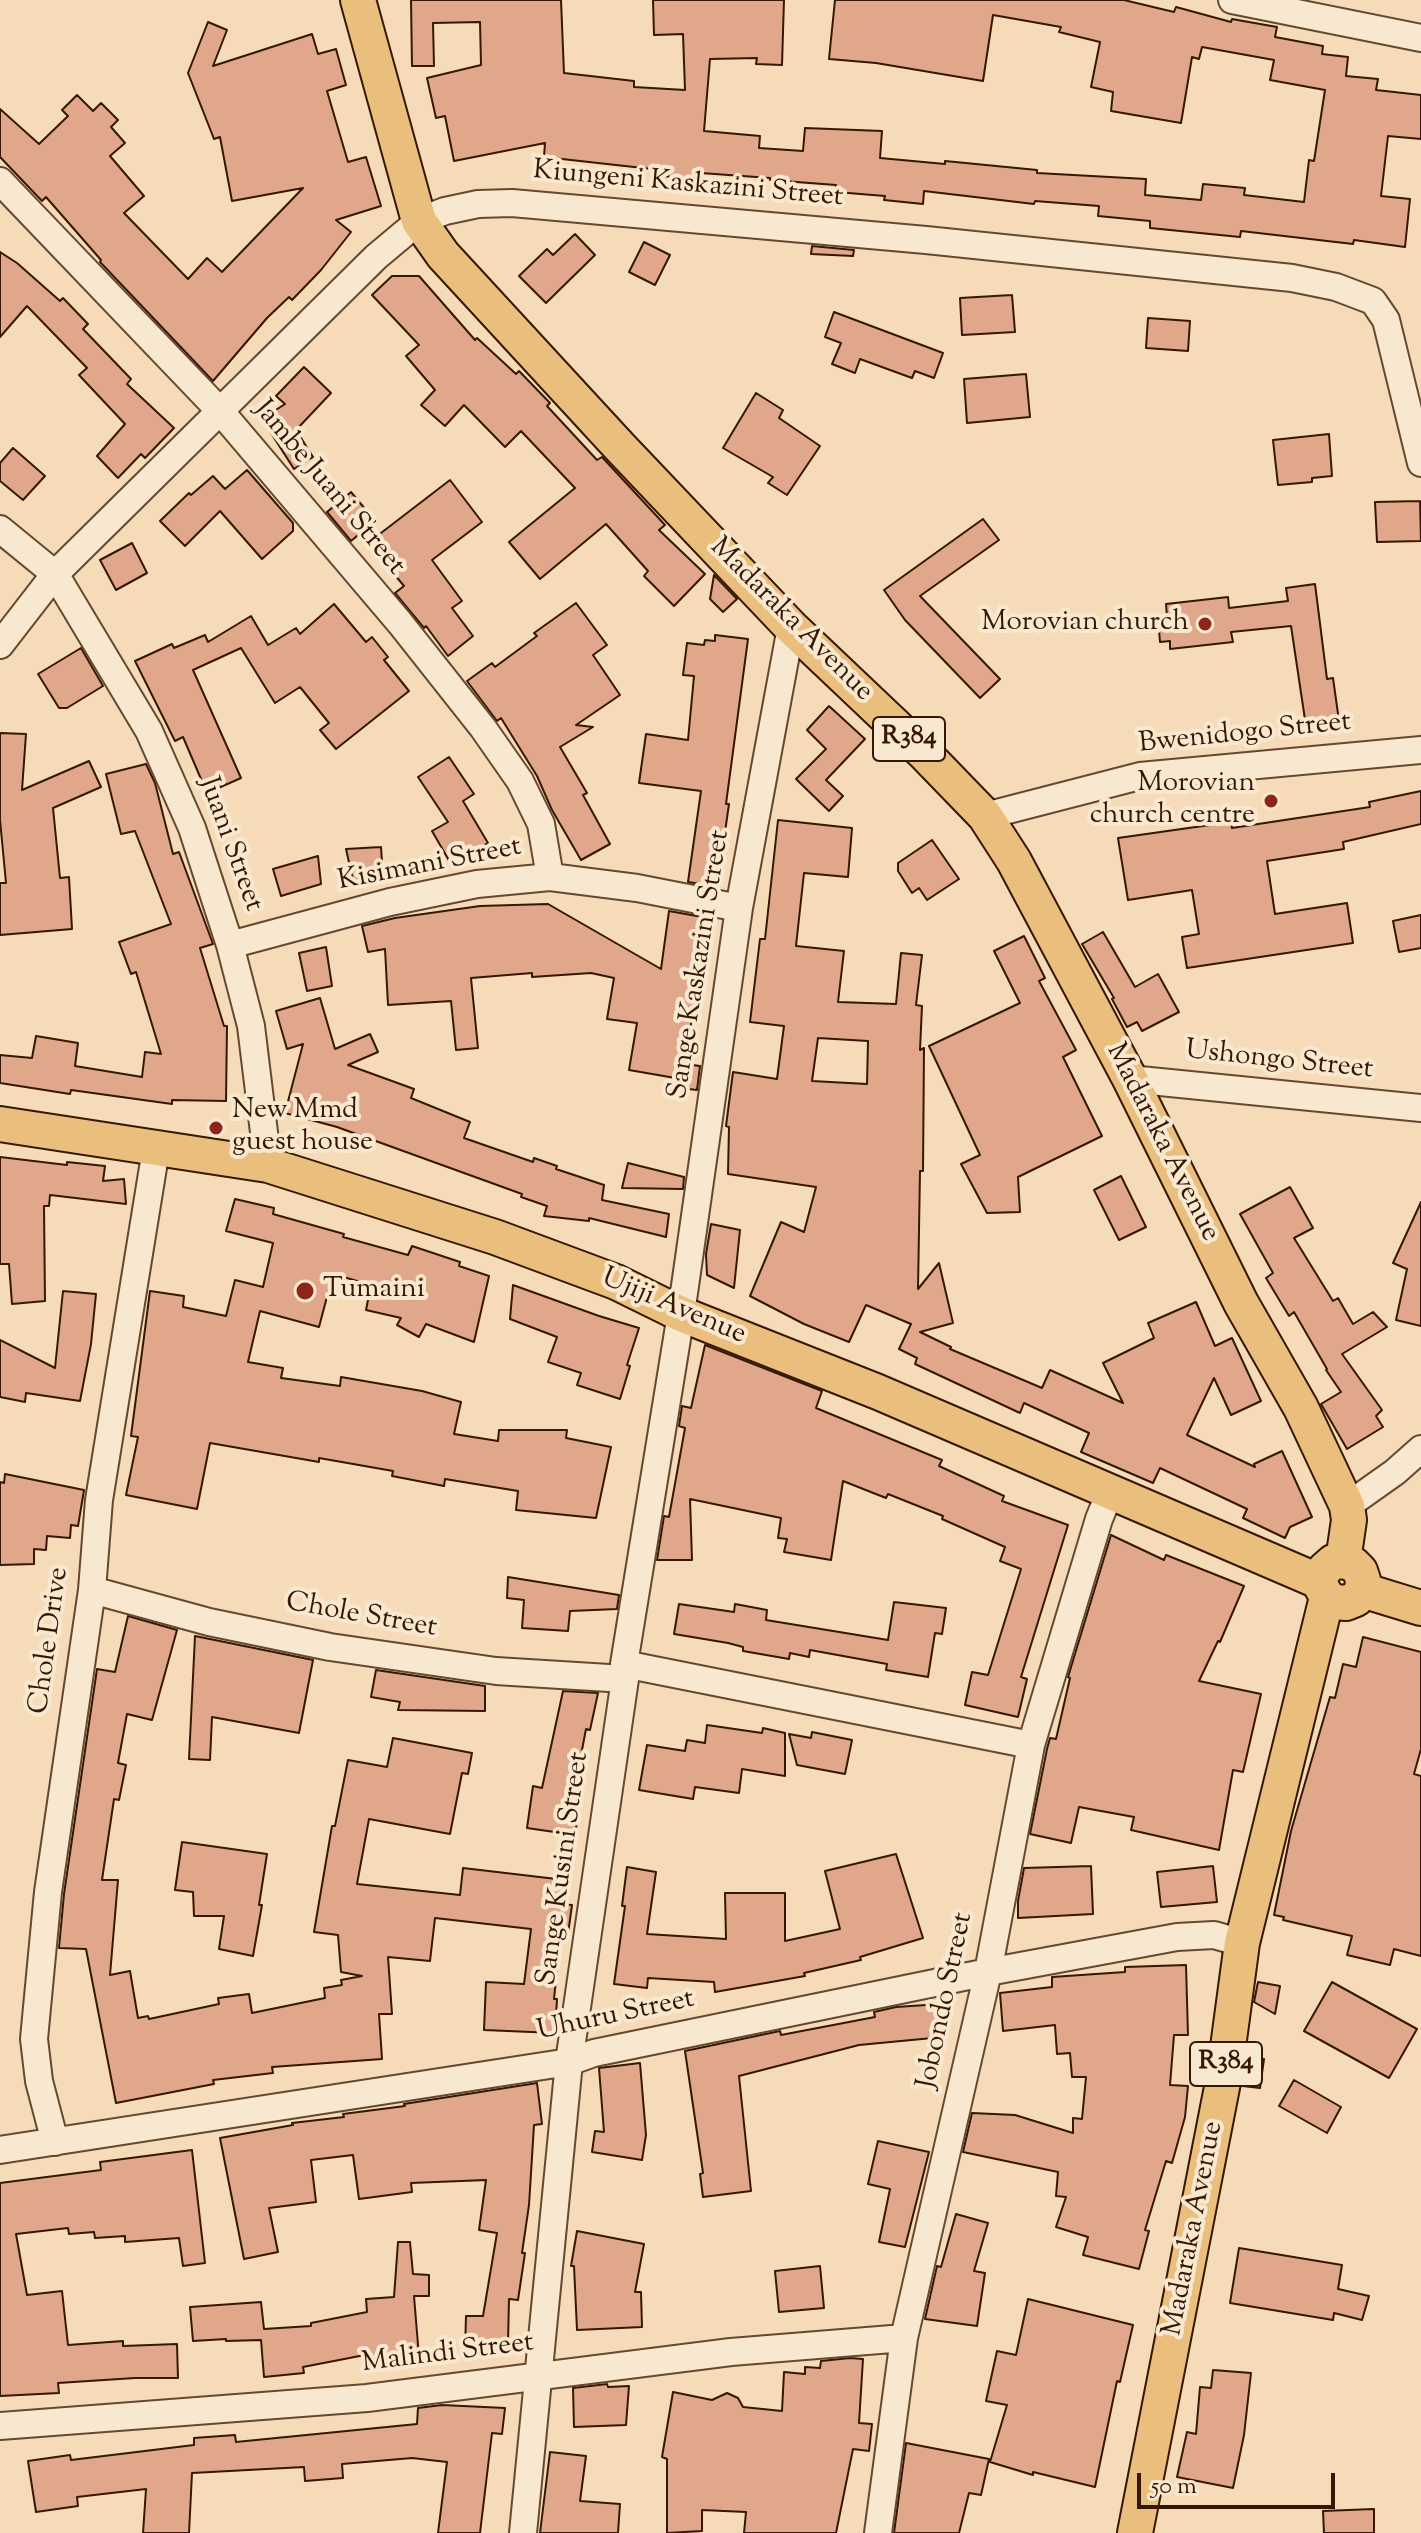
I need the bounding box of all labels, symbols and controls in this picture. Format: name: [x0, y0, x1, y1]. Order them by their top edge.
street label: Kiungeni Kaskazini Street: [532, 156, 844, 216]
street label: Jambe Juani Street: [245, 395, 411, 583]
street label: Madaraka Avenue: [701, 532, 879, 710]
place label: Morovian church: [981, 607, 1189, 641]
marker: Morovian church: [1196, 615, 1214, 633]
street label: Bwenidogo Street: [1137, 707, 1353, 763]
road number: R384: [873, 717, 945, 761]
place label: Morovian church centre: [1090, 768, 1255, 834]
street label: Juani Street: [189, 774, 269, 916]
marker: Morovian church centre: [1262, 792, 1280, 810]
street label: Sange Kaskazini Street: [663, 828, 739, 1102]
street label: Kisimani Street: [336, 832, 524, 900]
street label: Ushongo Street: [1183, 1035, 1375, 1089]
street label: Madaraka Avenue: [1097, 1038, 1225, 1248]
place label: New Mmd guest house: [232, 1095, 373, 1161]
marker: New Mmd guest house: [207, 1119, 225, 1137]
street label: Ujiji Avenue: [596, 1262, 750, 1354]
place label: Tumaini: [323, 1274, 425, 1308]
marker: Tumaini: [294, 1280, 316, 1302]
street label: Chole Drive: [24, 1565, 78, 1717]
street label: Chole Street: [283, 1587, 439, 1647]
street label: Sange Kusini Street: [532, 1750, 598, 1988]
street label: Jobondo Street: [912, 1910, 982, 2092]
street label: Uhuru Street: [534, 1984, 698, 2050]
road number: R384: [1190, 2042, 1262, 2086]
street label: Madaraka Avenue: [1158, 2119, 1232, 2339]
street label: Malindi Street: [360, 2328, 536, 2382]
scale bar: [1141, 2457, 1339, 2507]
text: 50 m: [1151, 2470, 1197, 2504]

